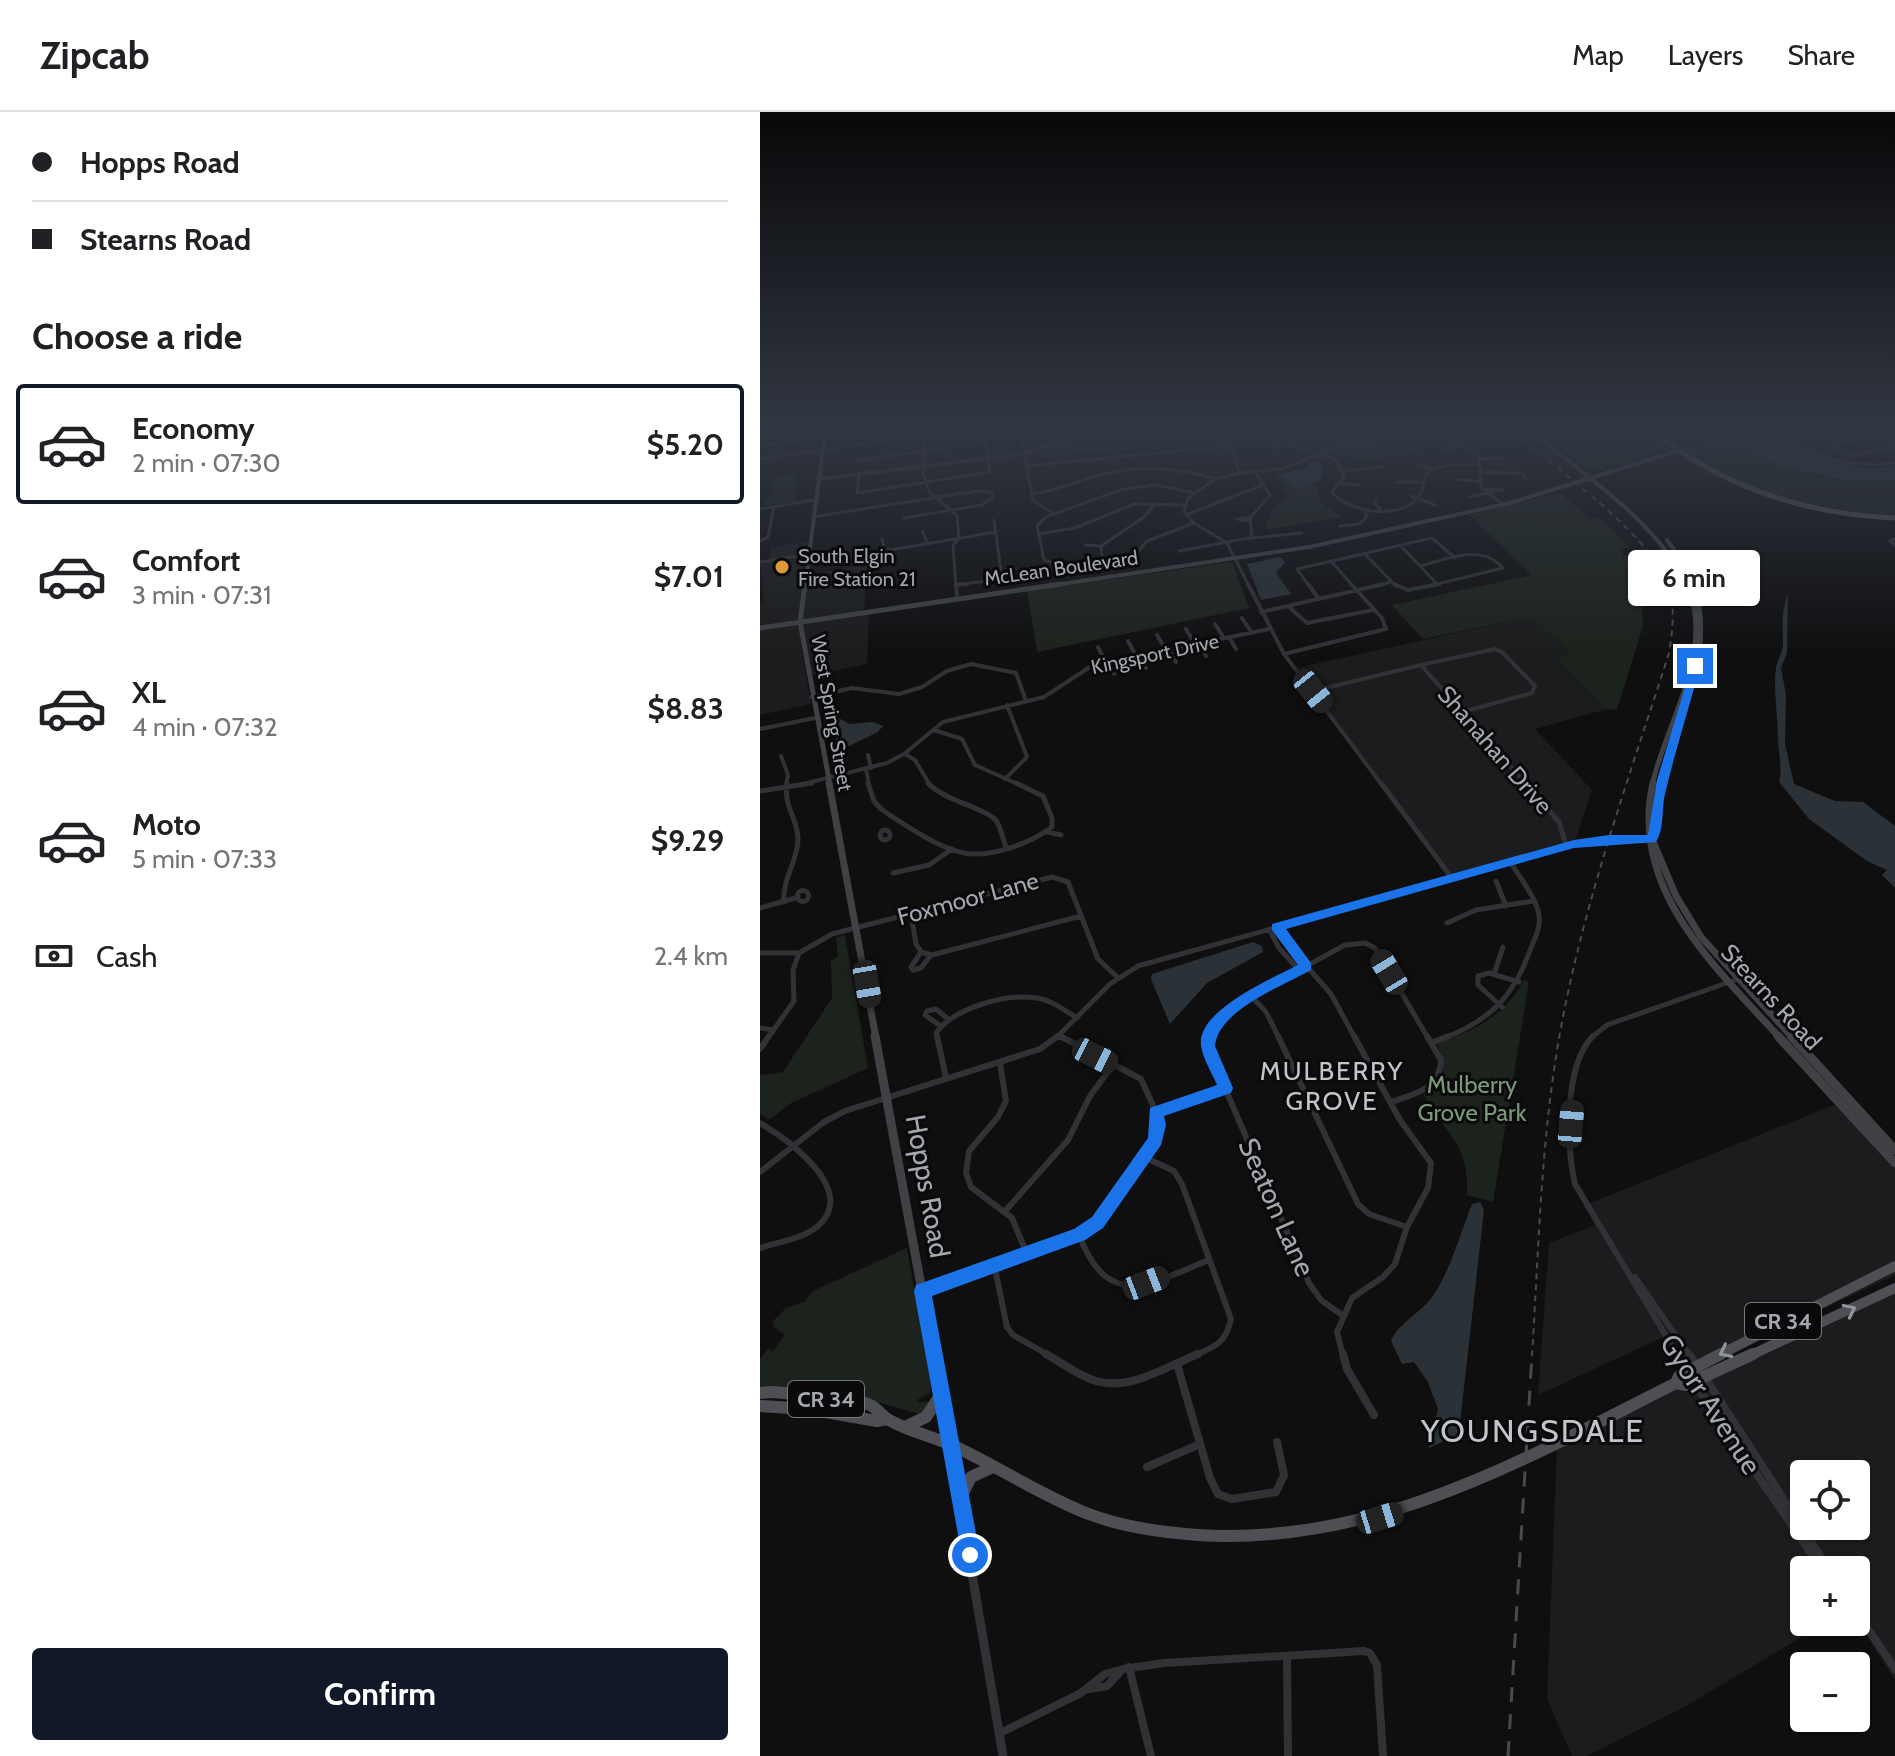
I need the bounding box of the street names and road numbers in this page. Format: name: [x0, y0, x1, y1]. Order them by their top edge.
street label: McLean Boulevard: [983, 545, 1139, 591]
street label: Kingsport Drive: [1089, 629, 1221, 679]
street label: West Spring Street: [806, 633, 858, 793]
street label: Shanahan Drive: [1432, 680, 1559, 820]
street label: Foxmoor Lane: [894, 866, 1042, 931]
street label: Stearns Road: [1715, 938, 1828, 1055]
street label: Hopps Road: [899, 1112, 957, 1260]
street label: Seaton Lane: [1231, 1132, 1323, 1282]
road number: CR 34: [1745, 1303, 1821, 1339]
street label: Gyorr Avenue: [1653, 1327, 1769, 1481]
road number: CR 34: [788, 1381, 864, 1417]

